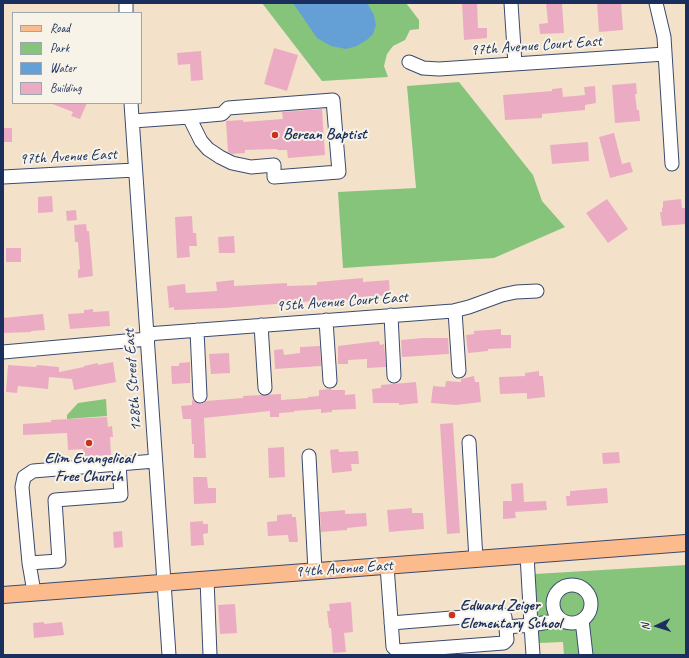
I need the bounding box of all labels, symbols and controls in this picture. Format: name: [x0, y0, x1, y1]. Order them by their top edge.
legend: [12, 12, 142, 104]
text: Road: [50, 20, 70, 36]
street label: 97th Avenue Court East: [470, 32, 602, 60]
text: Park: [50, 40, 69, 56]
text: Water: [50, 60, 76, 76]
text: Building: [50, 80, 82, 96]
place label: Berean Baptist: [283, 125, 367, 145]
marker: Berean Baptist: [270, 130, 280, 140]
street label: 97th Avenue East: [19, 145, 117, 169]
street label: 95th Avenue Court East: [276, 288, 408, 316]
street label: 128th Street East: [120, 328, 146, 432]
marker: Elim Evangelical Free Church: [84, 438, 94, 448]
place label: Elim Evangelical Free Church: [44, 449, 134, 487]
street label: 94th Avenue East: [295, 556, 393, 582]
place label: Edward Zeiger Elementary School: [460, 596, 562, 634]
north arrow: [637, 606, 677, 646]
marker: Edward Zeiger Elementary School: [447, 610, 457, 620]
text: N: [638, 623, 652, 631]

